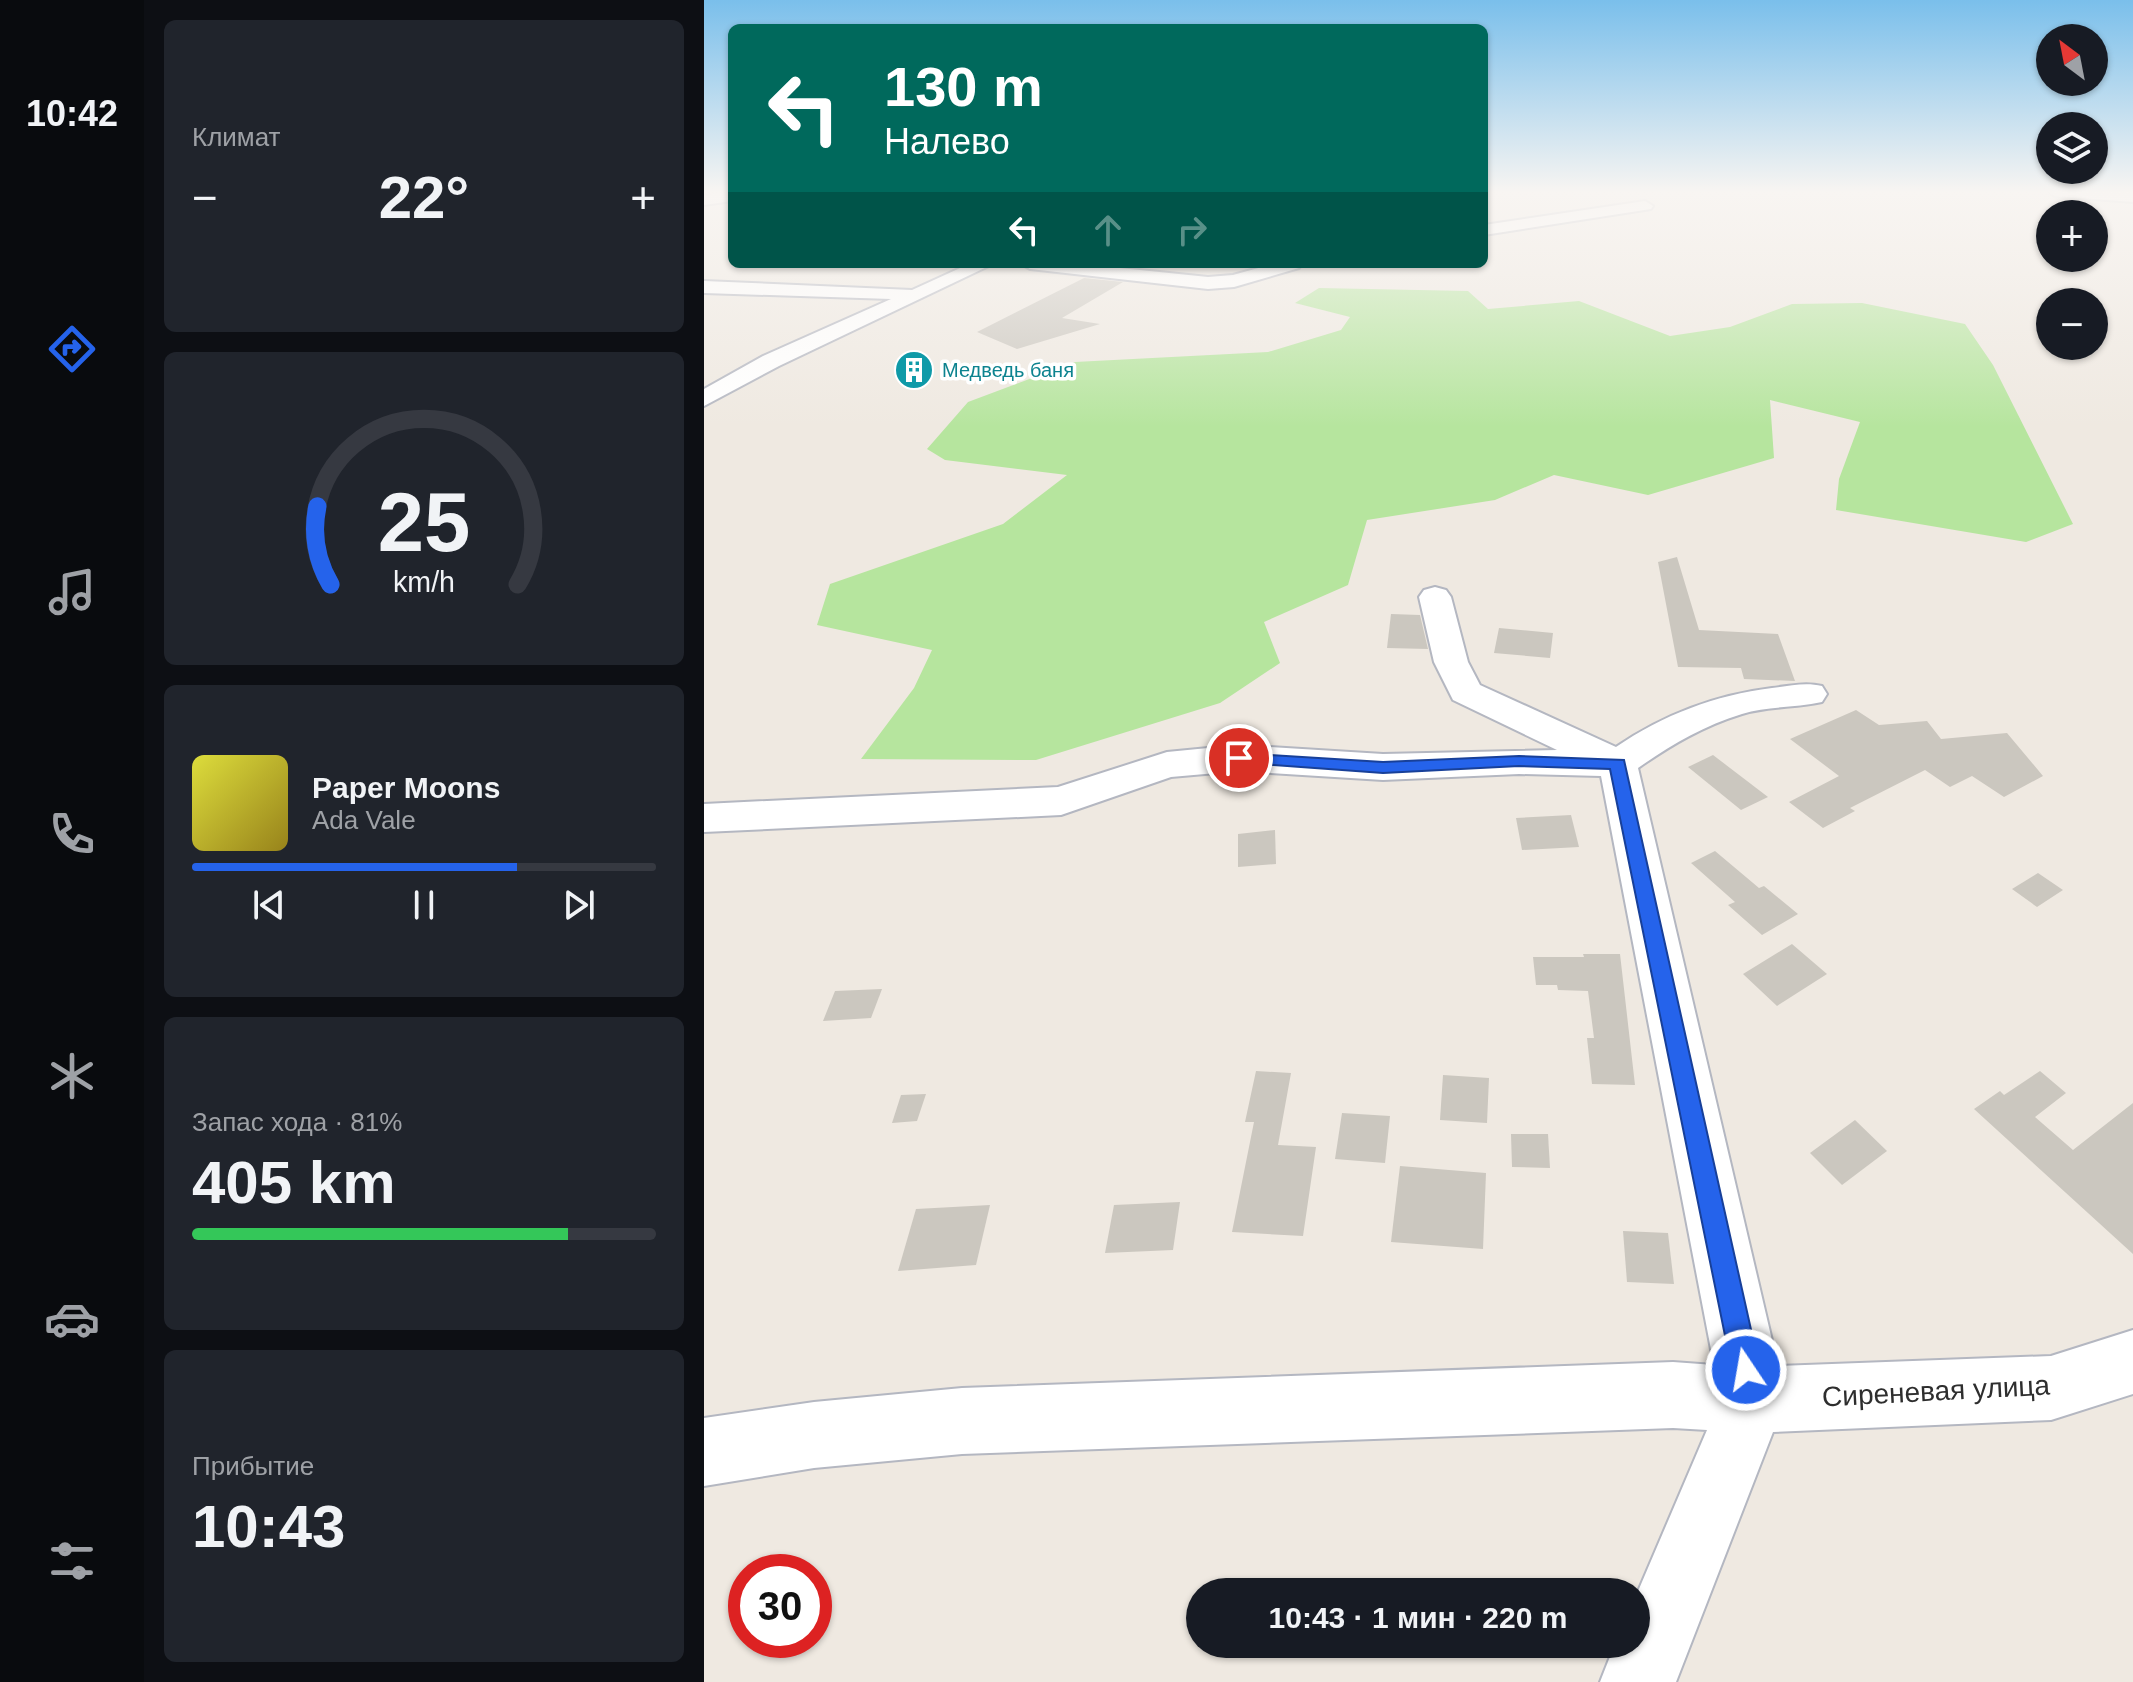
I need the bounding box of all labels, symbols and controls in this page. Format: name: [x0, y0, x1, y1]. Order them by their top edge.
north arrow: [2036, 24, 2108, 96]
map controls: [2036, 24, 2108, 360]
text: 130 m: [884, 55, 1043, 118]
icon: left: [752, 56, 856, 160]
text: 10:42: [26, 93, 118, 134]
button: layers: [2036, 112, 2108, 184]
text: Налево: [884, 121, 1010, 162]
text: Климат: [192, 122, 281, 152]
text: 22°: [379, 164, 469, 231]
text: −: [192, 173, 218, 222]
text: +: [630, 173, 656, 222]
button: +: [2036, 200, 2108, 272]
icon: left: [1002, 208, 1046, 252]
icon: ahead: [1086, 208, 1130, 252]
icon: right: [1170, 208, 1214, 252]
button: −: [2036, 288, 2108, 360]
icon: directions: [44, 321, 100, 377]
building icon: Медведь баня: [893, 349, 935, 391]
place label: Медведь баня: [942, 359, 1074, 381]
text: 25: [378, 475, 470, 568]
icon: music: [44, 564, 100, 620]
text: km/h: [393, 566, 455, 598]
pin: [1205, 724, 1273, 792]
icon: arrive: [1217, 736, 1261, 780]
text: Paper Moons: [312, 771, 500, 804]
text: Ada Vale: [312, 805, 416, 835]
icon: phone: [44, 806, 100, 862]
icon: previous: [247, 883, 291, 927]
icon: pause: [402, 883, 446, 927]
icon: next: [557, 883, 601, 927]
icon: climate: [44, 1048, 100, 1104]
text: Запас хода · 81%: [192, 1107, 402, 1137]
text: 405 km: [192, 1149, 396, 1216]
icon: car: [44, 1291, 100, 1347]
position arrow: [1704, 1328, 1788, 1412]
street label: Сиреневая улица: [1821, 1370, 2051, 1412]
text: Прибытие: [192, 1451, 314, 1481]
text: 10:43: [192, 1493, 345, 1560]
icon: filters: [44, 1533, 100, 1589]
speed limit sign: 30: [728, 1554, 832, 1658]
text: 10:43 · 1 мин · 220 m: [1269, 1601, 1567, 1634]

